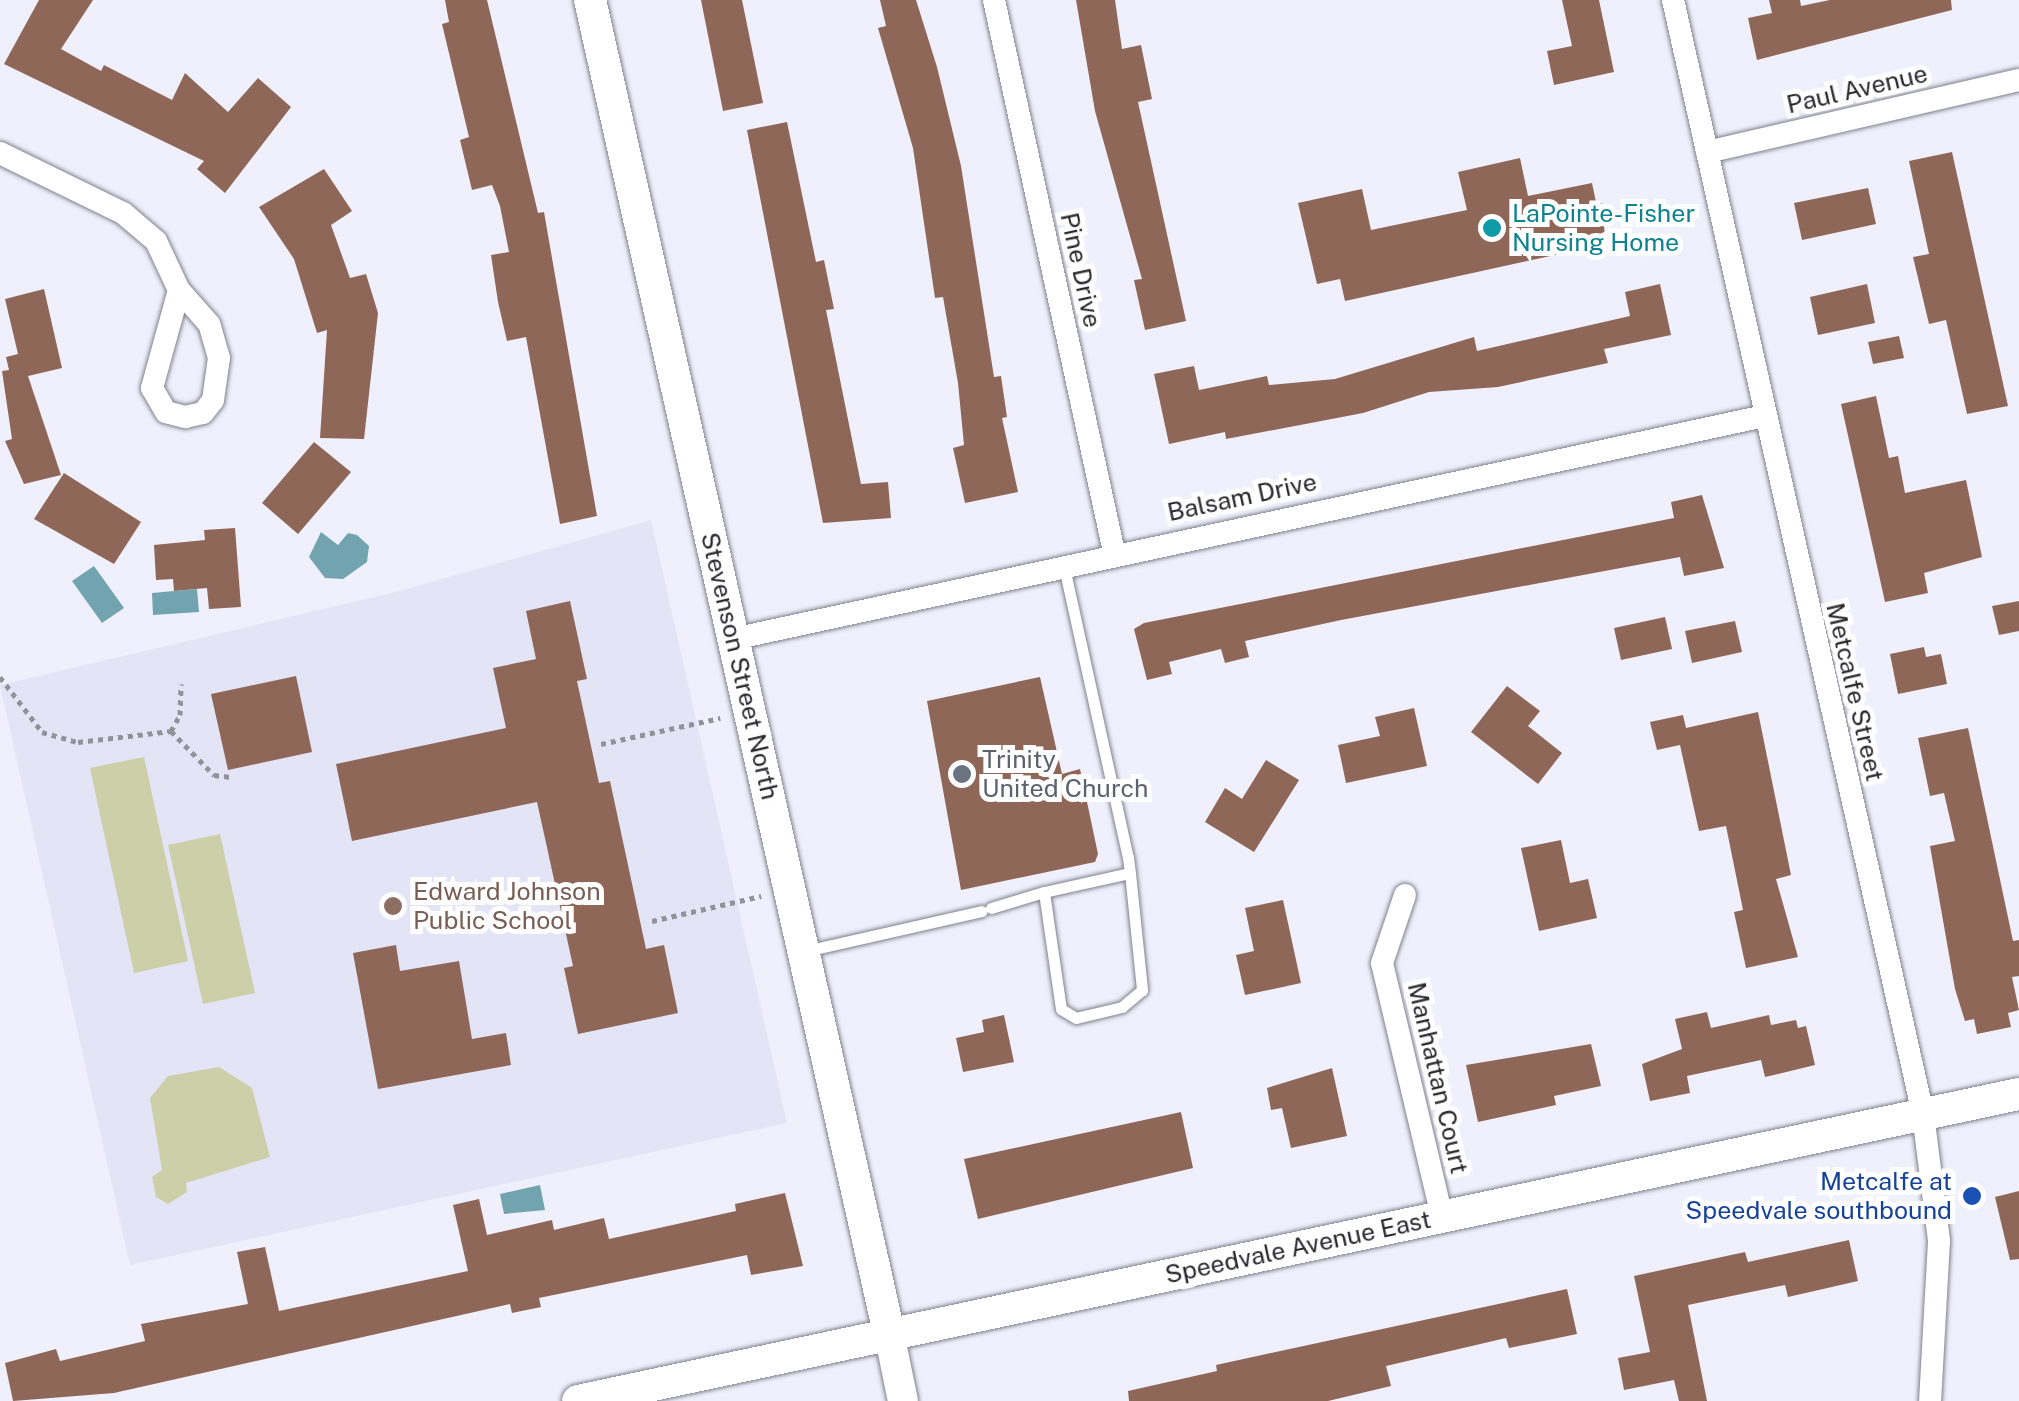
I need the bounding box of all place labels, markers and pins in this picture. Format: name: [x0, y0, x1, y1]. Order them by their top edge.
place label: LaPointe-Fisher Nursing Home: [1512, 199, 1695, 258]
marker: LaPointe-Fisher Nursing Home: [1481, 217, 1503, 239]
place label: Trinity United Church: [982, 745, 1148, 804]
marker: Trinity United Church: [951, 763, 973, 785]
place label: Edward Johnson Public School: [413, 877, 601, 936]
marker: Edward Johnson Public School: [382, 895, 404, 917]
place label: Metcalfe at Speedvale southbound: [1685, 1167, 1952, 1226]
marker: Metcalfe at Speedvale southbound: [1961, 1185, 1983, 1207]

